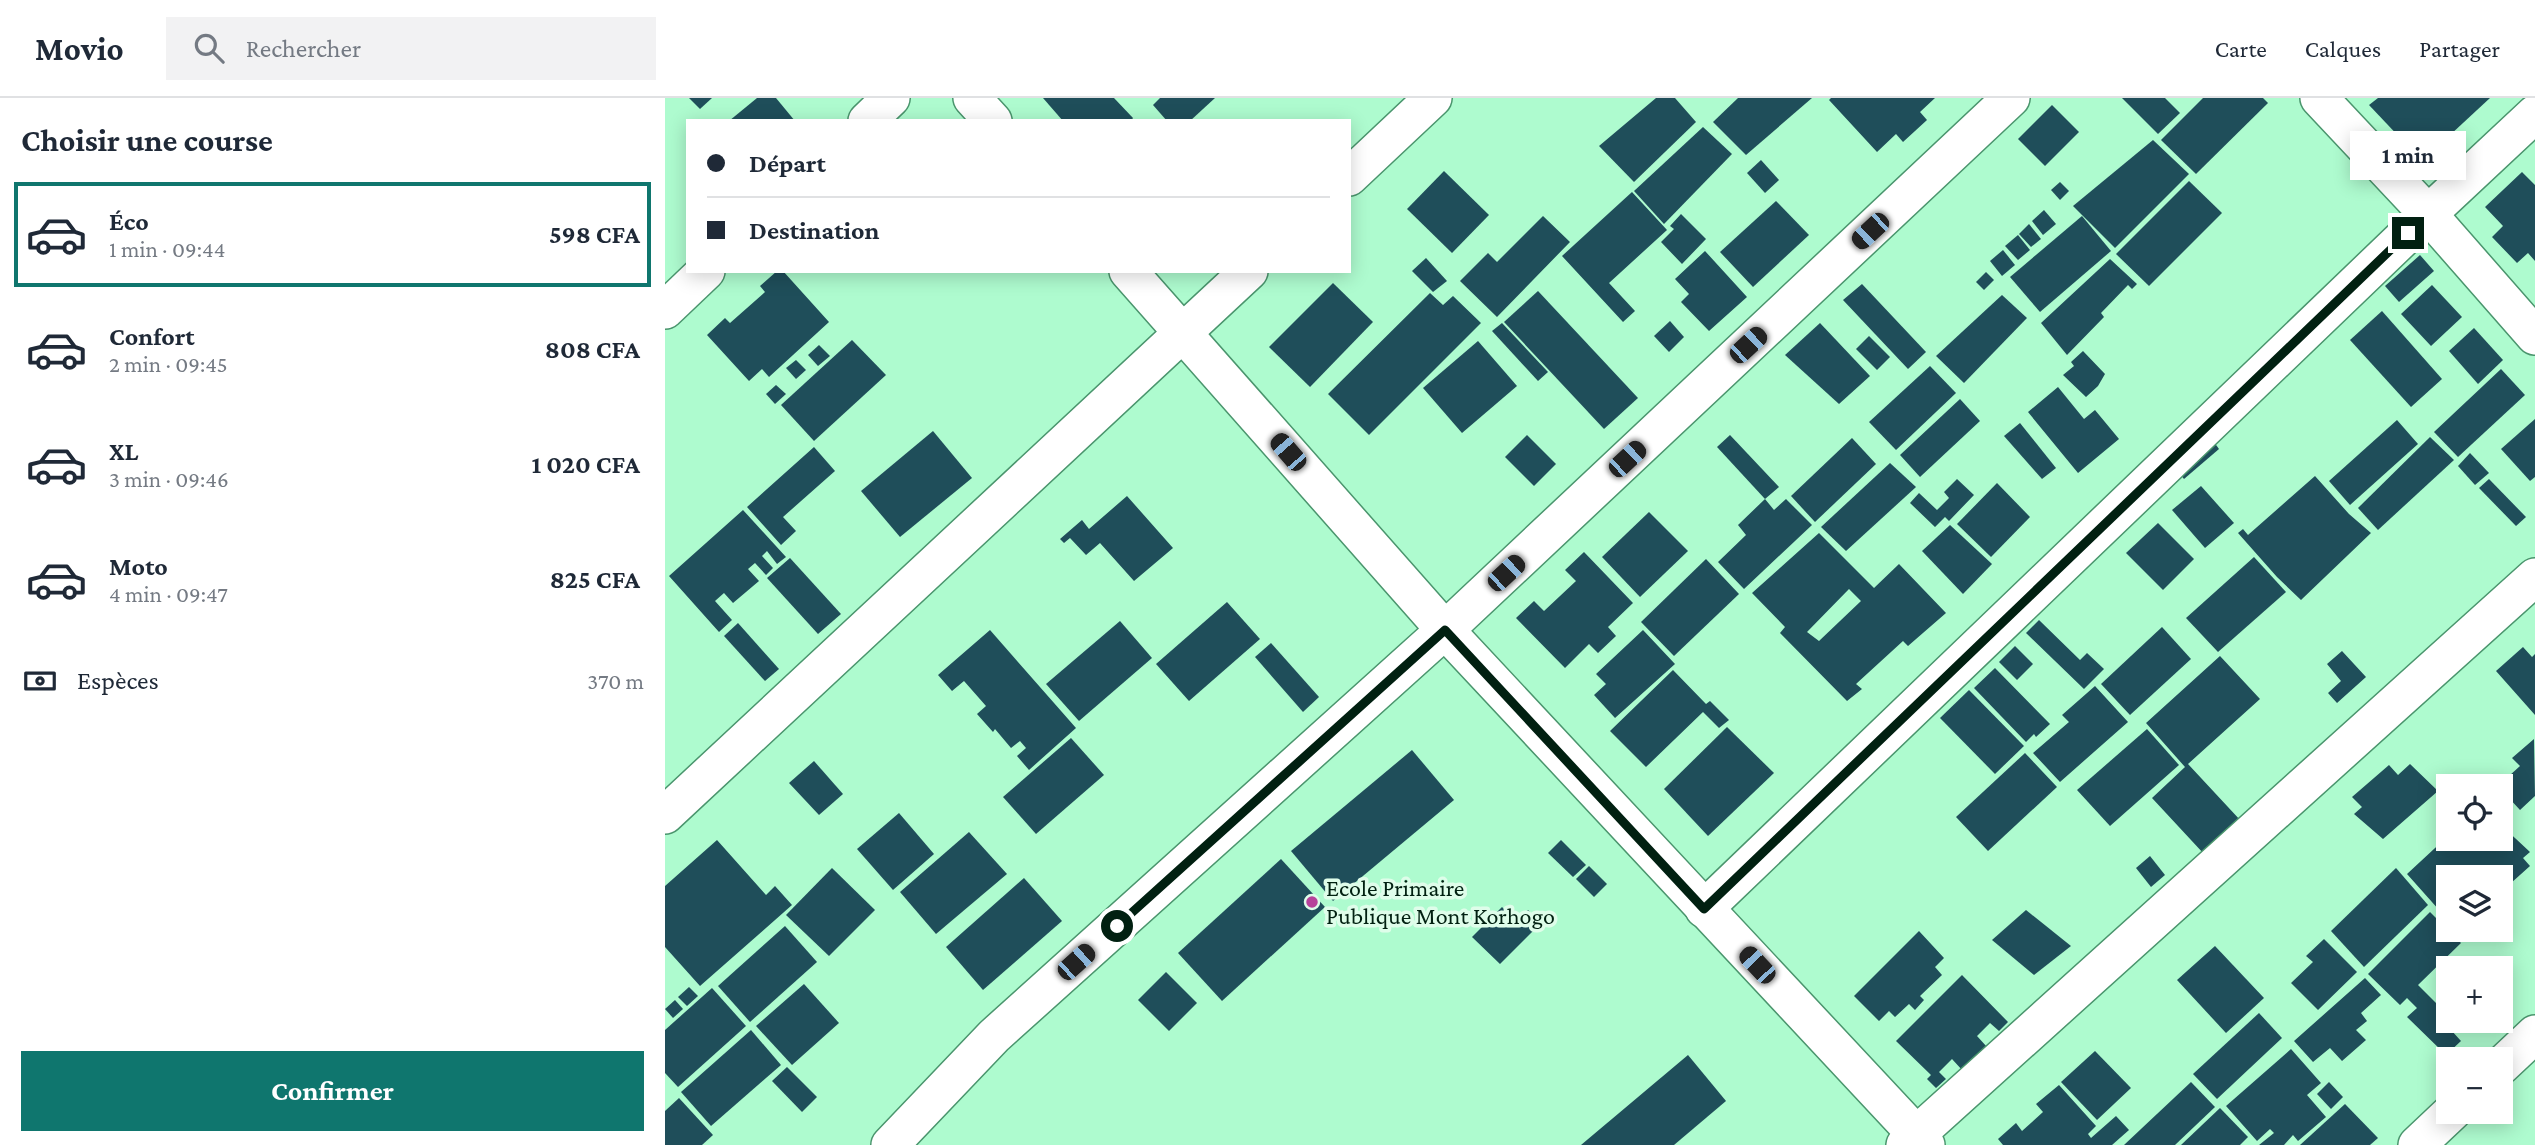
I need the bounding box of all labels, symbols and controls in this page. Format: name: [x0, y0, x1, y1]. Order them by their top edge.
search box: [166, 17, 656, 80]
icon: search: [190, 29, 228, 67]
text: Movio: [35, 30, 124, 67]
text: Rechercher: [246, 34, 361, 63]
text: Carte: [2215, 35, 2267, 62]
text: Calques: [2305, 35, 2381, 62]
text: Partager: [2419, 35, 2500, 62]
text: Choisir une course: [21, 122, 273, 158]
callout: 1 min: [2350, 131, 2466, 180]
text: 1 min: [2382, 142, 2434, 168]
text: Départ: [749, 149, 826, 178]
icon: car: [25, 203, 88, 266]
text: Éco: [109, 207, 149, 236]
car: [1848, 209, 1893, 253]
text: Destination: [749, 216, 880, 245]
route end: [2392, 217, 2424, 249]
text: 598 CFA: [549, 220, 640, 249]
text: 1 min · 09:44: [109, 236, 225, 262]
icon: car: [25, 318, 88, 381]
text: Confort: [109, 322, 195, 351]
car: [1726, 323, 1771, 367]
text: 808 CFA: [545, 335, 640, 364]
text: 2 min · 09:45: [109, 351, 228, 377]
car: [1267, 429, 1310, 475]
icon: car: [25, 433, 88, 496]
text: XL: [109, 437, 138, 466]
car: [1605, 437, 1650, 481]
text: 1 020 CFA: [532, 450, 640, 479]
text: 3 min · 09:46: [109, 466, 229, 492]
icon: car: [25, 548, 88, 611]
car: [1484, 551, 1529, 595]
text: Moto: [109, 552, 168, 581]
text: 825 CFA: [550, 565, 640, 594]
text: 4 min · 09:47: [109, 581, 228, 607]
icon: cash: [21, 662, 59, 700]
text: Espèces: [77, 666, 159, 695]
text: 370 m: [587, 668, 644, 694]
map controls: [2436, 774, 2513, 1124]
button: locate: [2436, 774, 2513, 851]
button: layers: [2436, 865, 2513, 942]
place label: Ecole Primaire Publique Mont Korhogo: [1326, 874, 1555, 929]
marker: Ecole Primaire Publique Mont Korhogo: [1304, 894, 1320, 910]
route start: [1101, 910, 1133, 942]
car: [1054, 940, 1099, 984]
car: [1735, 942, 1780, 988]
button: +: [2436, 956, 2513, 1033]
button: −: [2436, 1047, 2513, 1124]
button: Confirmer: [21, 1051, 644, 1131]

